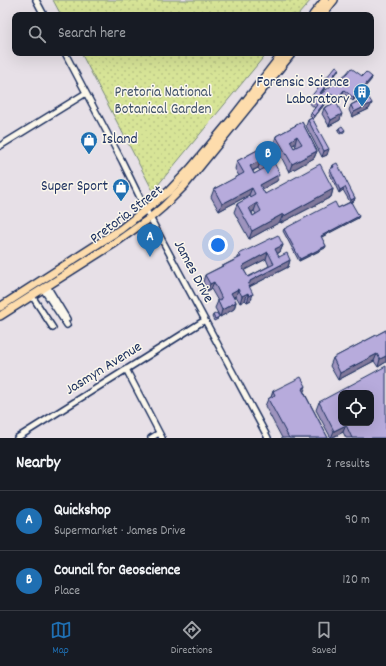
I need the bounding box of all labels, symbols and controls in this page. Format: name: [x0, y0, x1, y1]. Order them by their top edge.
search box: [12, 12, 374, 56]
icon: search: [26, 23, 48, 45]
text: Search here: [58, 23, 126, 45]
place label: Forensic Science Laboratory: [256, 72, 350, 111]
park label: Pretoria National Botanical Garden: [115, 82, 212, 121]
building icon: Forensic Science Laboratory: [352, 82, 372, 107]
place label: Island: [102, 129, 138, 151]
shop icon: Island: [79, 130, 99, 155]
pin: B: [255, 141, 281, 174]
place label: Super Sport: [41, 176, 108, 198]
shop icon: Super Sport: [111, 177, 131, 202]
street label: Pretoria Street: [86, 180, 168, 250]
pin: A: [137, 224, 163, 257]
your location: [208, 235, 228, 255]
street label: James Drive: [167, 237, 219, 308]
street label: Jasmyn Avenue: [61, 337, 147, 401]
map controls: [338, 390, 374, 426]
button: locate: [338, 390, 374, 426]
text: Nearby: [16, 452, 60, 476]
text: 2 results: [326, 455, 370, 474]
text: Quickshop: [54, 500, 111, 522]
text: A: [25, 511, 33, 530]
text: 90 m: [345, 511, 370, 530]
text: Supermarket · James Drive: [54, 522, 185, 541]
text: Council for Geoscience: [54, 560, 180, 582]
text: B: [26, 571, 32, 590]
text: 120 m: [342, 571, 370, 590]
text: Place: [54, 582, 80, 601]
tab: Map: [50, 619, 72, 659]
tab: Directions: [171, 619, 213, 659]
tab: Saved: [312, 619, 336, 659]

